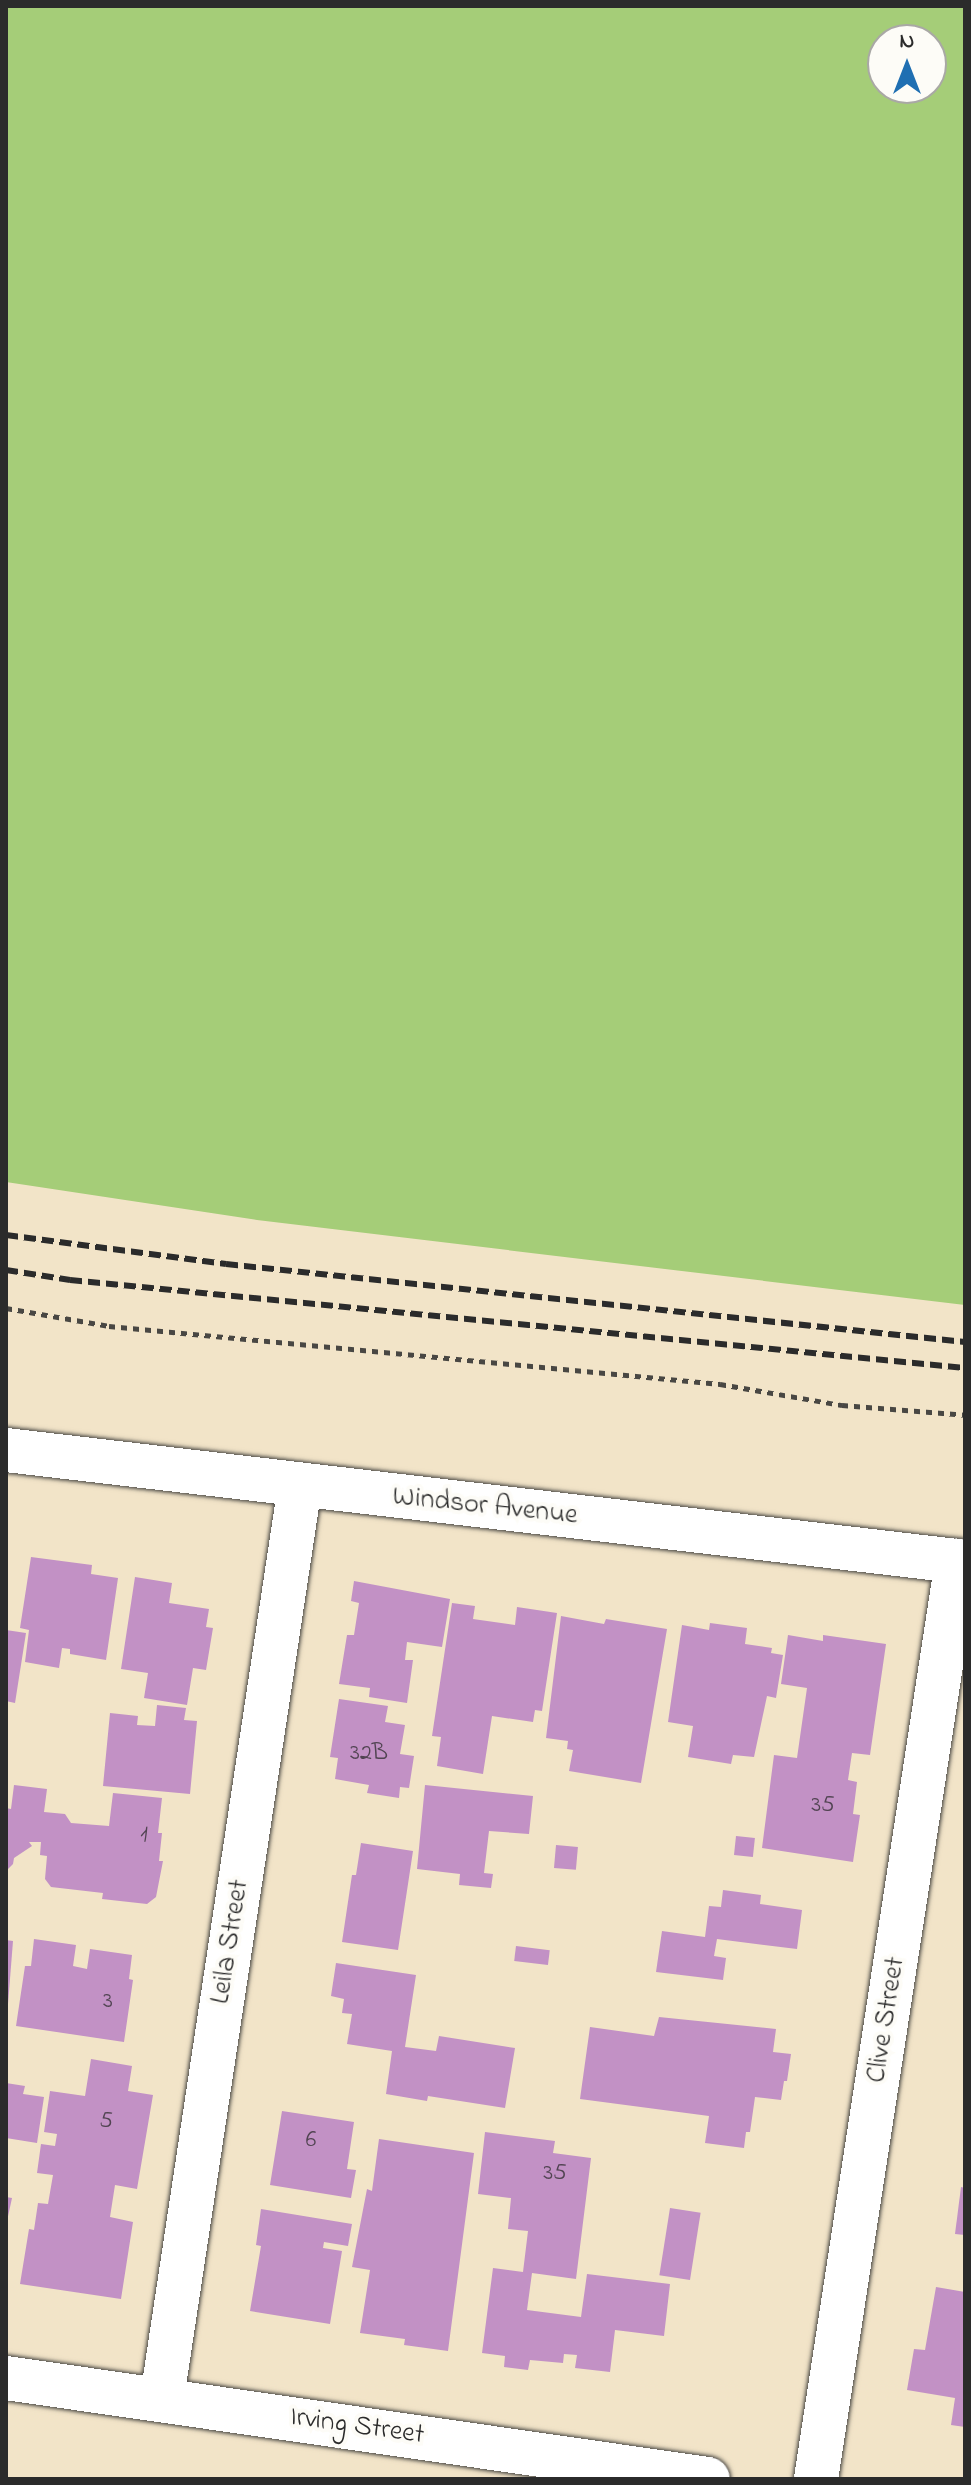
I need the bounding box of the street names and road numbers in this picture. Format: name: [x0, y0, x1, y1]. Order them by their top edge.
street label: Windsor Avenue: [391, 1481, 579, 1533]
street label: Leila Street: [205, 1877, 257, 2007]
street label: Clive Street: [860, 1955, 914, 2085]
street label: Irving Street: [288, 2401, 426, 2453]

